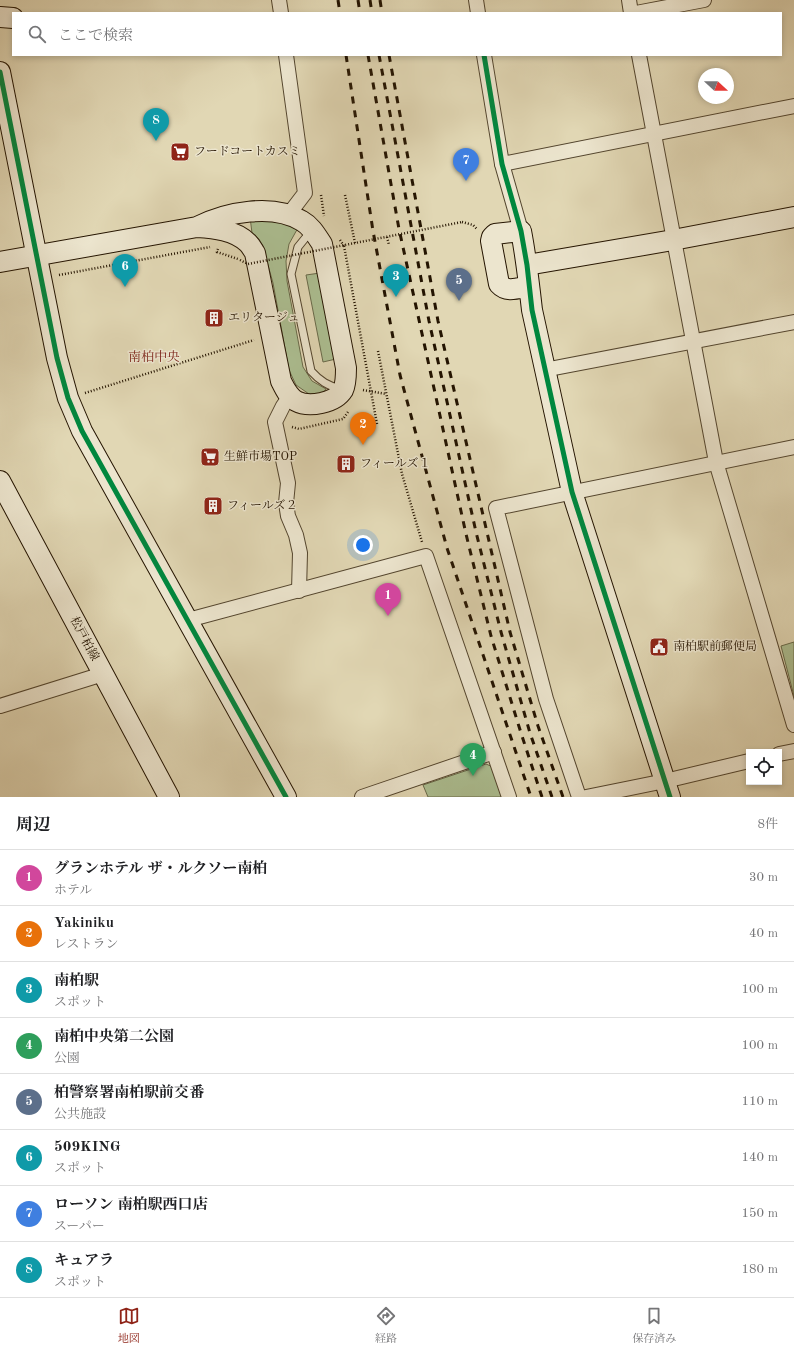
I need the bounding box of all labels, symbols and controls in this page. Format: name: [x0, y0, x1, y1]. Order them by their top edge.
search box: [12, 12, 782, 56]
icon: search: [26, 23, 48, 45]
text: ここで検索: [58, 29, 133, 44]
north arrow: [698, 68, 734, 104]
pin: 8: [143, 108, 169, 141]
supermarket icon: フードコートカスミ: [169, 141, 191, 163]
place label: フードコートカスミ: [194, 145, 301, 158]
pin: 7: [453, 148, 479, 181]
pin: 6: [112, 254, 138, 287]
pin: 3: [383, 264, 409, 297]
pin: 5: [446, 268, 472, 301]
building icon: エリタージュ: [203, 307, 225, 329]
place label: エリタージュ: [228, 311, 300, 324]
district label: 南柏中央: [128, 350, 180, 364]
pin: 2: [350, 412, 376, 445]
supermarket icon: 生鮮市場TOP: [199, 446, 221, 468]
place label: 生鮮市場TOP: [224, 449, 297, 463]
building icon: フィールズ１: [335, 453, 357, 475]
place label: フィールズ１: [360, 457, 430, 470]
building icon: フィールズ２: [202, 495, 224, 517]
place label: フィールズ２: [227, 499, 297, 512]
your location: [353, 535, 373, 555]
pin: 1: [375, 583, 401, 616]
street label: 松戸柏線: [67, 614, 102, 663]
public building icon: 南柏駅前郵便局: [648, 636, 670, 658]
place label: 南柏駅前郵便局: [673, 639, 757, 653]
pin: 4: [460, 743, 486, 776]
map controls: [746, 749, 782, 785]
button: locate: [746, 749, 782, 785]
text: 周辺: [16, 817, 50, 834]
text: 8件: [757, 818, 778, 831]
text: グランホテル ザ・ルクソー南柏: [54, 862, 267, 877]
text: 1: [25, 871, 33, 884]
text: 30 m: [749, 871, 778, 884]
text: ホテル: [54, 884, 92, 897]
text: Yakiniku: [54, 916, 114, 931]
text: 2: [25, 927, 33, 940]
text: 40 m: [749, 927, 778, 940]
text: レストラン: [54, 938, 119, 951]
text: 南柏駅: [54, 974, 99, 989]
text: 3: [25, 983, 33, 996]
text: 100 m: [741, 983, 778, 996]
text: スポット: [54, 996, 106, 1009]
text: 南柏中央第二公園: [54, 1030, 174, 1045]
text: 4: [25, 1039, 33, 1052]
text: 100 m: [741, 1039, 778, 1052]
text: 公園: [54, 1052, 80, 1065]
text: 柏警察署南柏駅前交番: [54, 1086, 204, 1101]
text: 5: [25, 1095, 33, 1108]
text: 110 m: [741, 1095, 778, 1108]
text: 公共施設: [54, 1108, 106, 1121]
text: 509KING: [54, 1140, 121, 1155]
text: 6: [25, 1151, 33, 1164]
text: 140 m: [741, 1151, 778, 1164]
text: スポット: [54, 1162, 106, 1175]
text: ローソン 南柏駅西口店: [54, 1198, 208, 1213]
text: 7: [25, 1207, 33, 1220]
text: 150 m: [741, 1207, 778, 1220]
text: スーパー: [54, 1220, 105, 1233]
text: キュアラ: [54, 1254, 114, 1269]
text: 8: [25, 1263, 33, 1276]
text: 180 m: [741, 1263, 778, 1276]
text: スポット: [54, 1276, 106, 1289]
tab: 地図: [118, 1305, 140, 1347]
tab: 経路: [375, 1305, 397, 1347]
tab: 保存済み: [632, 1305, 676, 1347]

